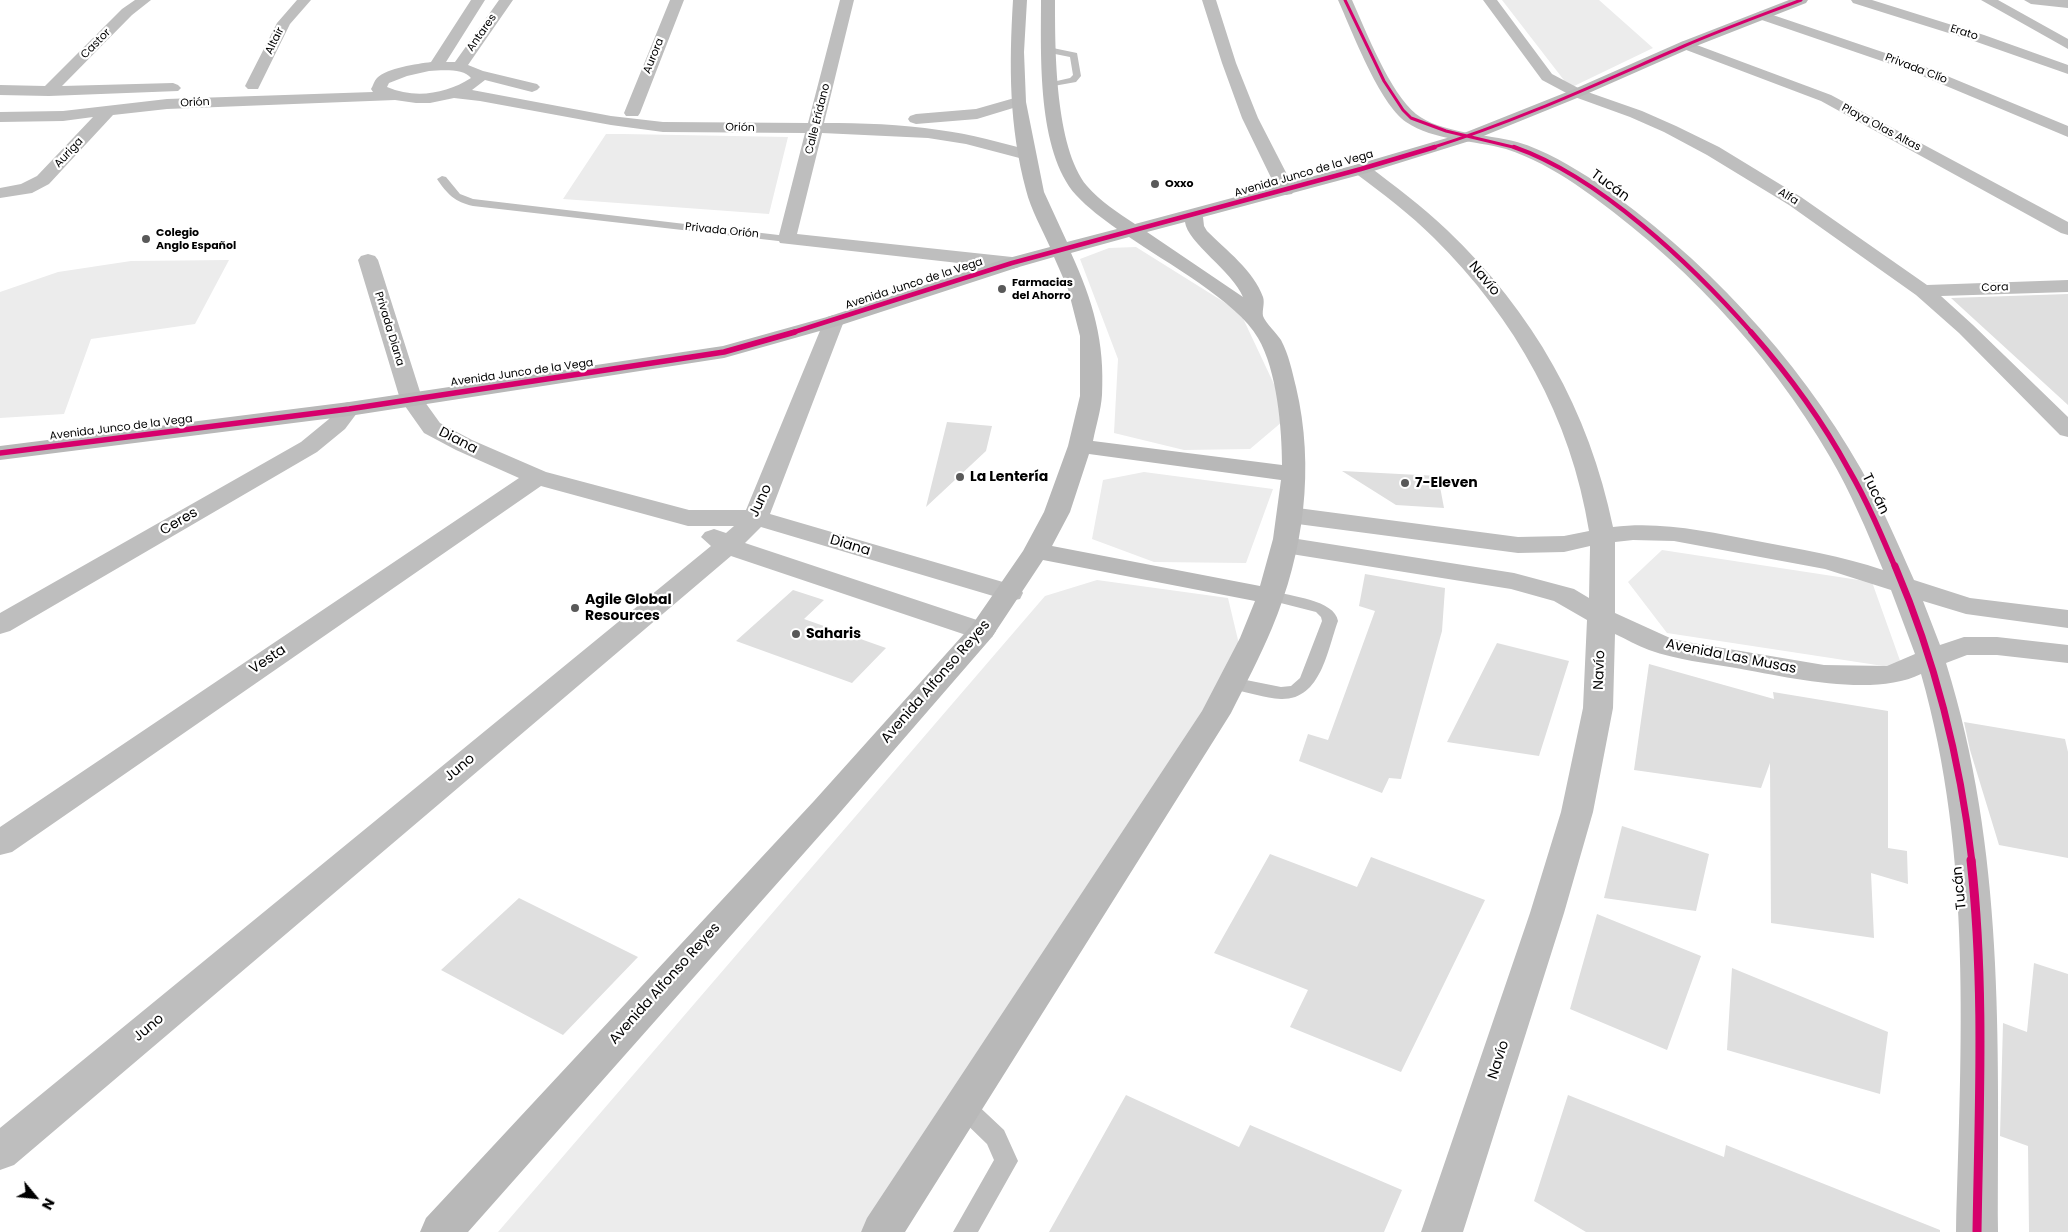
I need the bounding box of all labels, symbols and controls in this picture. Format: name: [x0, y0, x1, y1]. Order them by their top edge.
street label: Antares: [464, 12, 500, 54]
street label: Erato: [1949, 22, 1979, 44]
street label: Altair: [263, 25, 287, 57]
street label: Castor: [78, 26, 114, 62]
street label: Aurora: [641, 36, 667, 76]
street label: Privada Clío: [1883, 51, 1949, 87]
street label: Calle Erídano: [803, 82, 833, 156]
street label: Orión: [180, 96, 210, 110]
street label: Playa Olas Altas: [1839, 102, 1923, 154]
street label: Orión: [725, 121, 755, 135]
street label: Auriga: [52, 135, 86, 171]
street label: Avenida Junco de la Vega: [1233, 148, 1375, 200]
street label: Tucán: [1587, 166, 1633, 206]
place label: Oxxo: [1165, 177, 1194, 191]
marker: Oxxo: [1149, 178, 1161, 190]
street label: Alfa: [1776, 186, 1800, 208]
street label: Privada Orión: [684, 221, 760, 241]
place label: Colegio Anglo Español: [156, 226, 236, 252]
marker: Colegio Anglo Español: [140, 233, 152, 245]
street label: Avenida Junco de la Vega: [844, 255, 984, 313]
street label: Navío: [1465, 258, 1503, 300]
place label: Farmacias del Ahorro: [1012, 276, 1073, 302]
street label: Cora: [1981, 281, 2009, 295]
marker: Farmacias del Ahorro: [996, 283, 1008, 295]
street label: Privada Diana: [371, 290, 407, 368]
street label: Avenida Junco de la Vega: [450, 356, 594, 390]
street label: Avenida Junco de la Vega: [49, 413, 193, 443]
street label: Diana: [436, 424, 480, 458]
place label: La Lentería: [970, 469, 1048, 485]
marker: La Lentería: [954, 471, 966, 483]
street label: Tucán: [1858, 471, 1892, 517]
place label: 7-Eleven: [1415, 475, 1478, 491]
marker: 7-Eleven: [1399, 477, 1411, 489]
street label: Juno: [746, 482, 776, 520]
street label: Ceres: [157, 505, 201, 539]
street label: Diana: [828, 532, 872, 560]
place label: Agile Global Resources: [585, 592, 672, 624]
marker: Agile Global Resources: [569, 602, 581, 614]
street label: Avenida Alfonso Reyes: [878, 617, 994, 747]
place label: Saharis: [806, 626, 861, 642]
marker: Saharis: [790, 628, 802, 640]
street label: Avenida Las Musas: [1664, 636, 1798, 678]
street label: Vesta: [247, 642, 289, 678]
street label: Navío: [1591, 650, 1609, 690]
street label: Juno: [441, 751, 479, 785]
street label: Tucán: [1949, 866, 1971, 910]
street label: Avenida Alfonso Reyes: [606, 920, 724, 1048]
street label: Juno: [130, 1011, 168, 1045]
street label: Navío: [1485, 1039, 1513, 1081]
north arrow: [10, 1172, 60, 1222]
text: N: [37, 1195, 60, 1213]

